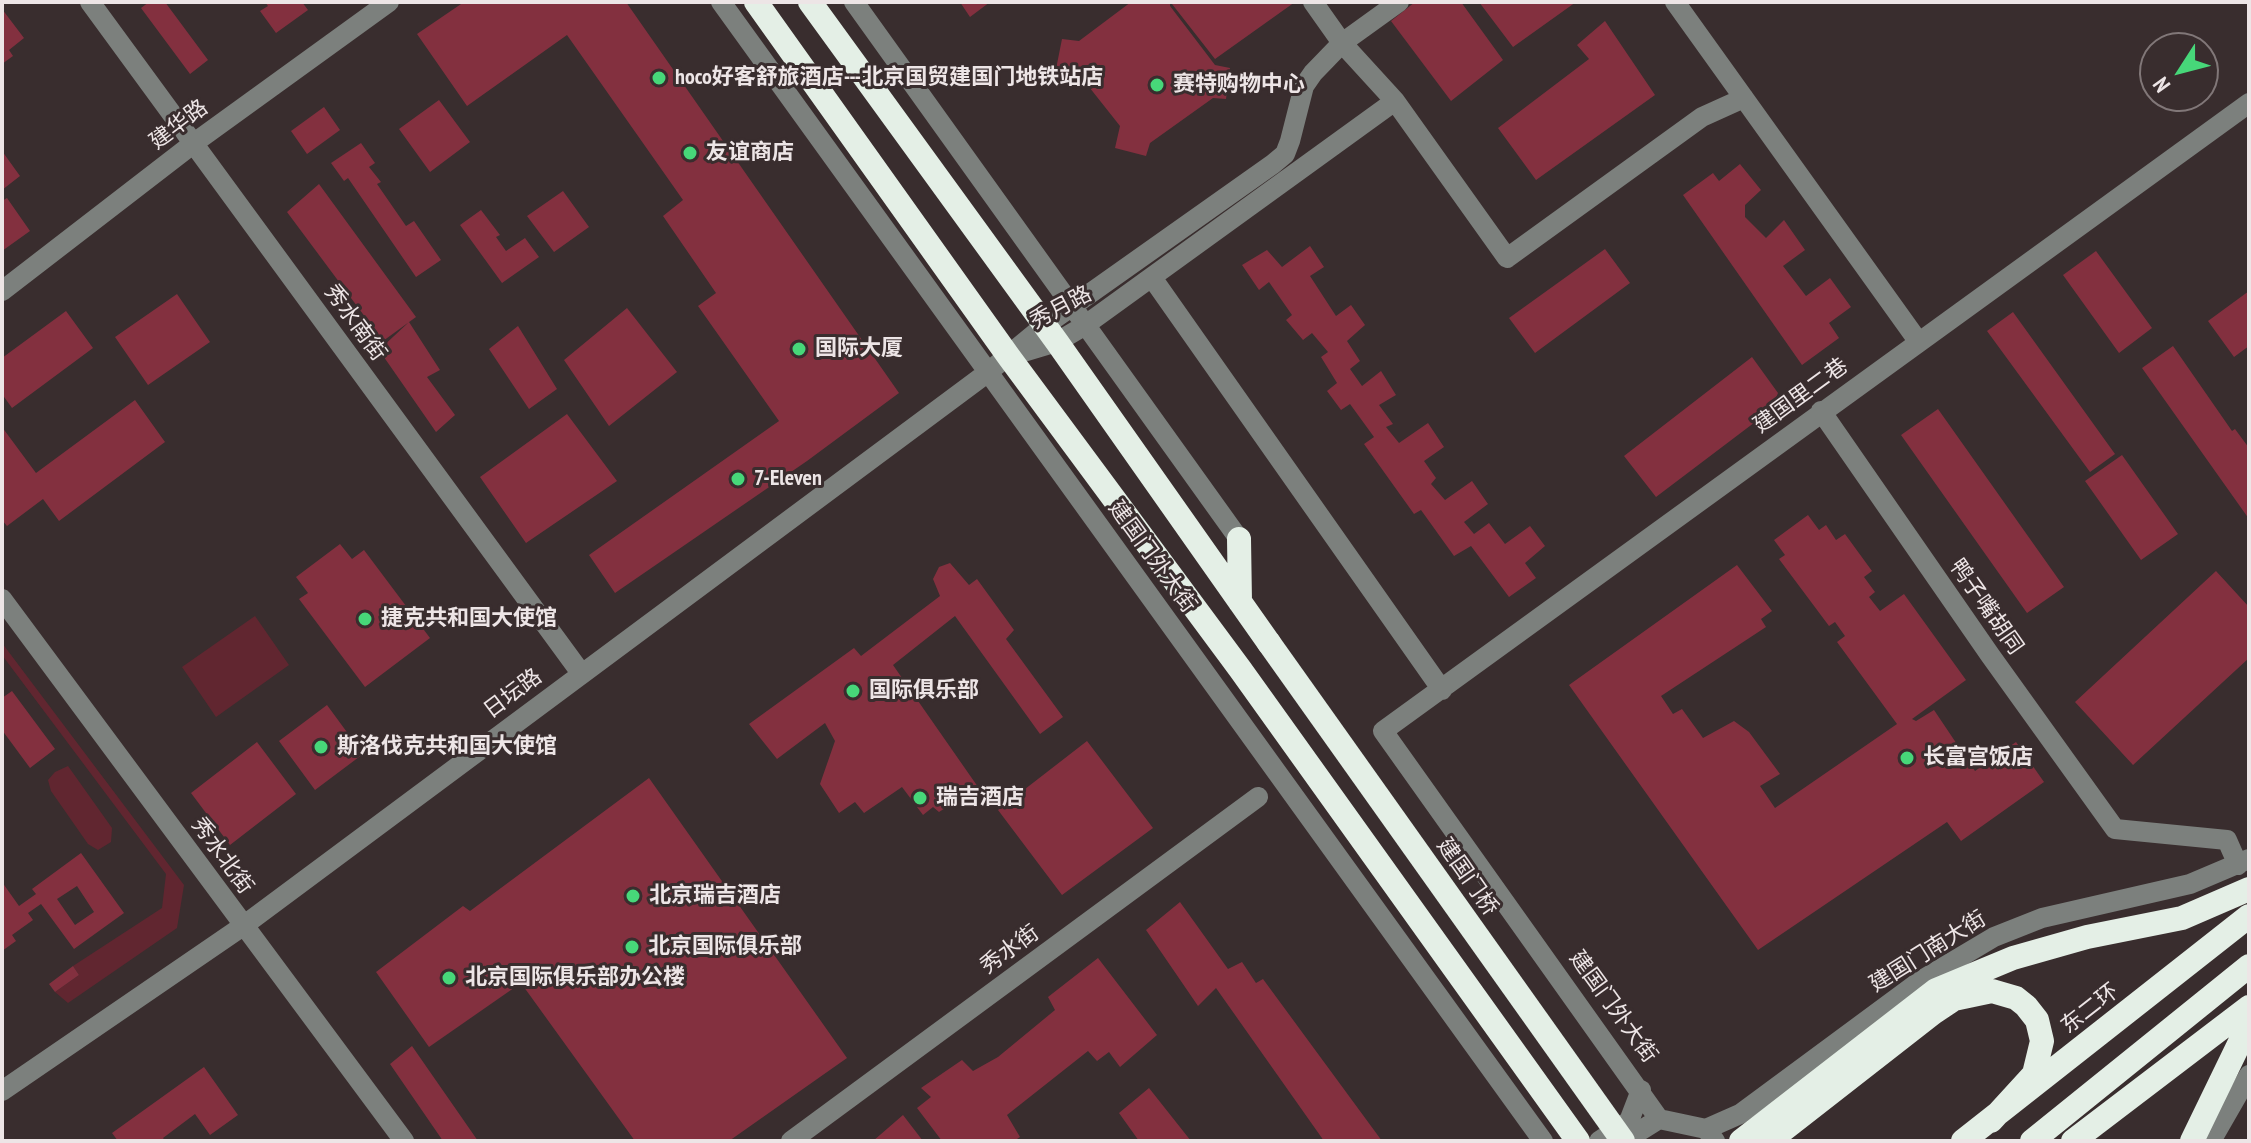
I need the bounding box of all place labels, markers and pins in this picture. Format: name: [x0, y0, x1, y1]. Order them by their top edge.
place label: hoco好客舒旅酒店---北京国贸建国门地铁站店: [675, 65, 1103, 91]
marker: hoco好客舒旅酒店---北京国贸建国门地铁站店: [650, 69, 668, 87]
place label: 赛特购物中心: [1173, 72, 1305, 98]
marker: 赛特购物中心: [1148, 76, 1166, 94]
place label: 友谊商店: [706, 140, 794, 166]
marker: 友谊商店: [681, 144, 699, 162]
place label: 国际大厦: [815, 336, 903, 362]
marker: 国际大厦: [790, 340, 808, 358]
place label: 7-Eleven: [754, 466, 822, 492]
marker: 7-Eleven: [729, 470, 747, 488]
place label: 捷克共和国大使馆: [381, 606, 557, 632]
marker: 捷克共和国大使馆: [356, 610, 374, 628]
place label: 国际俱乐部: [869, 678, 979, 704]
marker: 国际俱乐部: [844, 682, 862, 700]
place label: 斯洛伐克共和国大使馆: [337, 734, 557, 760]
marker: 斯洛伐克共和国大使馆: [312, 738, 330, 756]
place label: 长富宫饭店: [1923, 745, 2033, 771]
marker: 长富宫饭店: [1898, 749, 1916, 767]
place label: 瑞吉酒店: [936, 785, 1024, 811]
marker: 瑞吉酒店: [911, 789, 929, 807]
place label: 北京瑞吉酒店: [649, 883, 781, 909]
marker: 北京瑞吉酒店: [624, 887, 642, 905]
place label: 北京国际俱乐部: [648, 934, 802, 960]
marker: 北京国际俱乐部: [623, 938, 641, 956]
place label: 北京国际俱乐部办公楼: [465, 965, 685, 991]
marker: 北京国际俱乐部办公楼: [440, 969, 458, 987]

